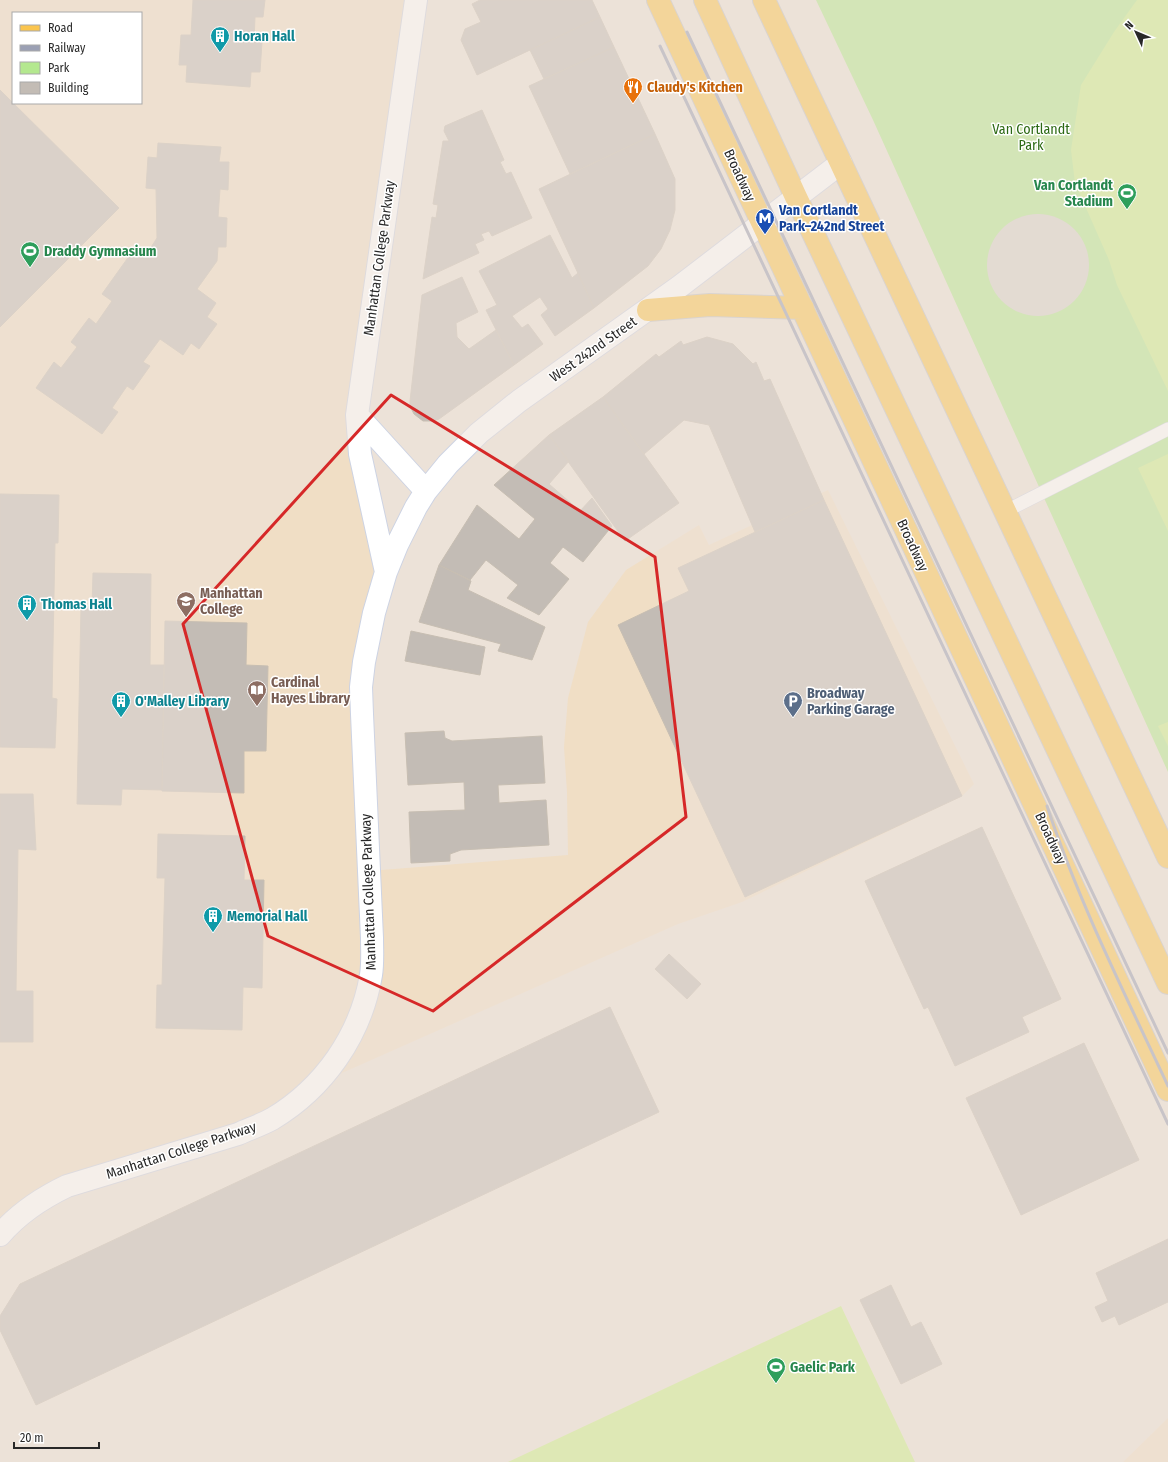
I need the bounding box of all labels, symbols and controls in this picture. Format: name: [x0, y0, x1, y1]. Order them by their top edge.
legend: [12, 12, 142, 104]
north arrow: [1116, 12, 1156, 52]
text: N: [1122, 19, 1136, 32]
text: Road: [48, 21, 73, 35]
building icon: Horan Hall: [209, 25, 231, 53]
place label: Horan Hall: [234, 28, 295, 45]
text: Railway: [48, 41, 86, 55]
text: Park: [48, 61, 70, 75]
restaurant icon: Claudy's Kitchen: [622, 76, 644, 104]
place label: Claudy's Kitchen: [647, 79, 743, 96]
text: Building: [48, 81, 89, 95]
park label: Van Cortlandt Park: [992, 121, 1070, 154]
street label: Broadway: [720, 146, 759, 205]
place label: Van Cortlandt Stadium: [1033, 177, 1114, 210]
street label: Manhattan College Parkway: [360, 179, 399, 337]
sports icon: Van Cortlandt Stadium: [1116, 182, 1138, 210]
place label: Van Cortlandt Park–242nd Street: [778, 202, 885, 235]
metro station icon: Van Cortlandt Park–242nd Street: [754, 207, 776, 235]
sports icon: Draddy Gymnasium: [19, 240, 41, 268]
place label: Draddy Gymnasium: [44, 243, 157, 260]
street label: West 242nd Street: [546, 313, 640, 386]
street label: Broadway: [893, 516, 932, 575]
place label: Manhattan College: [200, 585, 263, 618]
school or university icon: Manhattan College: [175, 590, 197, 618]
building icon: Thomas Hall: [16, 593, 38, 621]
place label: Thomas Hall: [41, 596, 112, 613]
place label: Cardinal Hayes Library: [271, 674, 350, 707]
library icon: Cardinal Hayes Library: [246, 679, 268, 707]
place label: Broadway Parking Garage: [807, 685, 895, 718]
building icon: O'Malley Library: [110, 690, 132, 718]
parking icon: Broadway Parking Garage: [782, 690, 804, 718]
place label: O'Malley Library: [135, 693, 230, 710]
street label: Broadway: [1031, 809, 1070, 868]
street label: Manhattan College Parkway: [357, 813, 380, 971]
building icon: Memorial Hall: [202, 905, 224, 933]
place label: Memorial Hall: [227, 908, 308, 925]
street label: Manhattan College Parkway: [104, 1118, 259, 1183]
sports icon: Gaelic Park: [765, 1356, 787, 1384]
place label: Gaelic Park: [790, 1359, 856, 1376]
scale bar: [14, 1424, 99, 1450]
text: 20 m: [20, 1431, 44, 1445]

